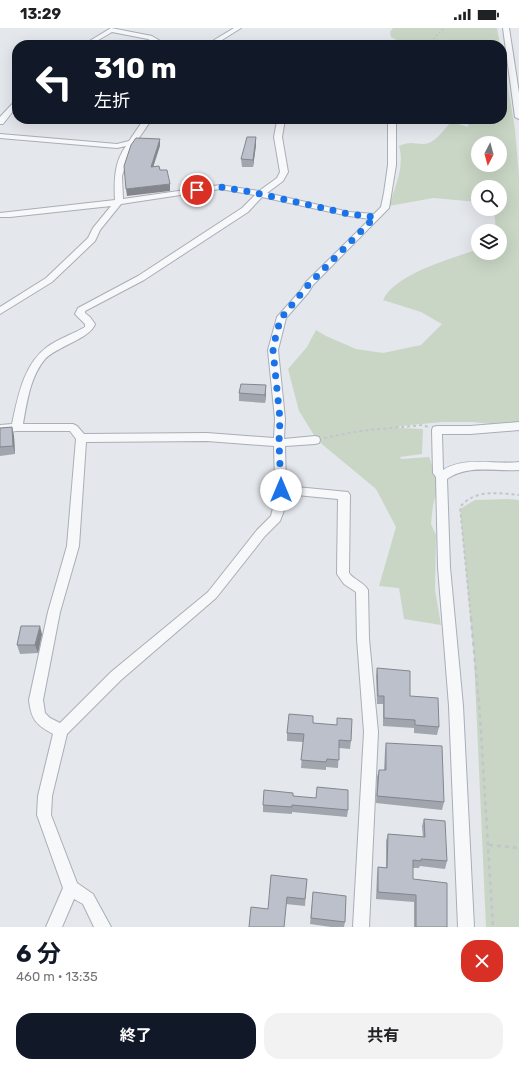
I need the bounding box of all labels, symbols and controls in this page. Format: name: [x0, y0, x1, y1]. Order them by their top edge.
text: 13:29: [20, 5, 61, 23]
text: 310 m: [94, 52, 177, 85]
icon: left: [28, 56, 80, 108]
text: 左折: [94, 90, 130, 112]
north arrow: [471, 136, 507, 172]
map controls: [471, 136, 507, 260]
pin: [180, 173, 214, 207]
icon: arrive: [186, 179, 208, 201]
button: search: [471, 180, 507, 216]
button: layers: [471, 224, 507, 260]
position arrow: [260, 469, 302, 511]
text: 6 分: [16, 940, 61, 968]
button: close: [461, 940, 503, 982]
text: 460 m · 13:35: [16, 969, 98, 984]
button: 終了: [16, 1013, 256, 1059]
button: 共有: [264, 1013, 503, 1059]

